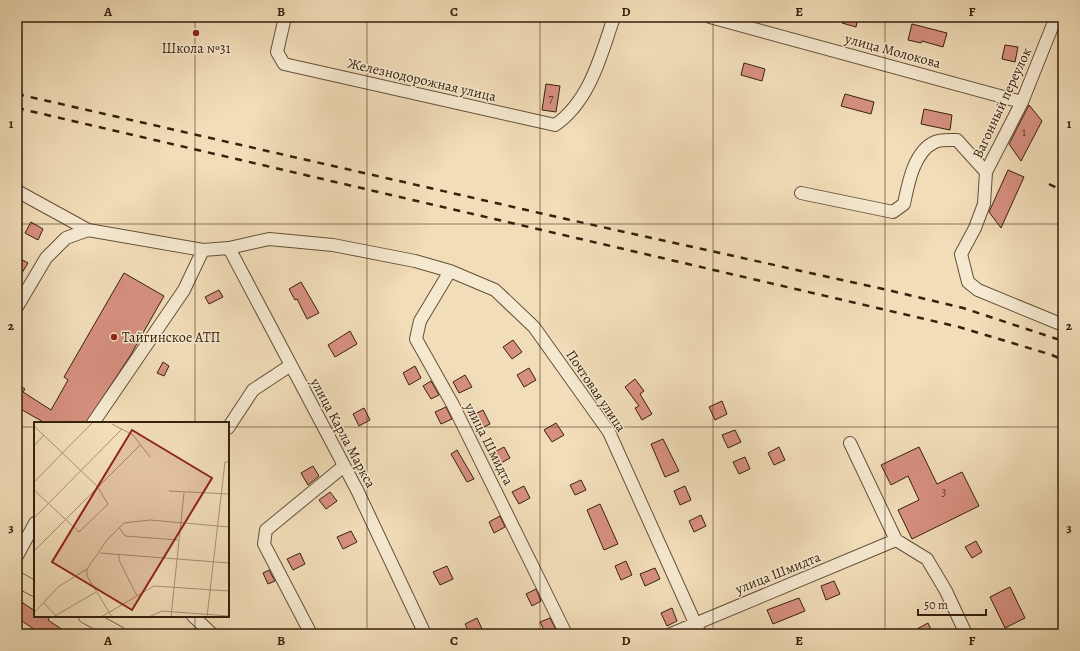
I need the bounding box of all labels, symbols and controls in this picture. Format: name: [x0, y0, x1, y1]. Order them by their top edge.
text: A: [103, 3, 113, 20]
text: B: [277, 3, 285, 20]
text: C: [450, 3, 458, 20]
text: D: [621, 3, 631, 20]
text: E: [795, 3, 803, 20]
text: F: [969, 3, 976, 20]
marker: Школа №31: [191, 28, 201, 38]
street label: улица Молокова: [842, 29, 943, 73]
place label: Школа №31: [162, 39, 231, 58]
street label: Вагонный переулок: [968, 45, 1036, 161]
street label: Железнодорожная улица: [346, 54, 499, 106]
house number: 7: [548, 90, 554, 106]
text: 1: [9, 115, 14, 132]
text: 1: [1067, 115, 1072, 132]
house number: 1: [1022, 124, 1026, 140]
text: 2: [8, 317, 15, 334]
text: 2: [1066, 317, 1073, 334]
place label: Тайгинское АТП: [122, 328, 221, 347]
marker: Тайгинское АТП: [109, 332, 119, 342]
street label: Почтовая улица: [562, 346, 631, 436]
street label: улица Карла Маркса: [305, 374, 380, 492]
street label: улица Шмидта: [460, 399, 518, 489]
inset map: [34, 422, 229, 617]
house number: 3: [942, 484, 947, 500]
text: 3: [8, 519, 14, 536]
text: 3: [1066, 519, 1072, 536]
street label: улица Шмидта: [732, 547, 824, 599]
scale bar: [918, 591, 986, 617]
text: 50 m: [924, 597, 948, 613]
text: A: [103, 632, 113, 649]
text: B: [277, 632, 285, 649]
text: C: [450, 632, 458, 649]
text: D: [621, 632, 631, 649]
text: E: [795, 632, 803, 649]
text: F: [969, 632, 976, 649]

